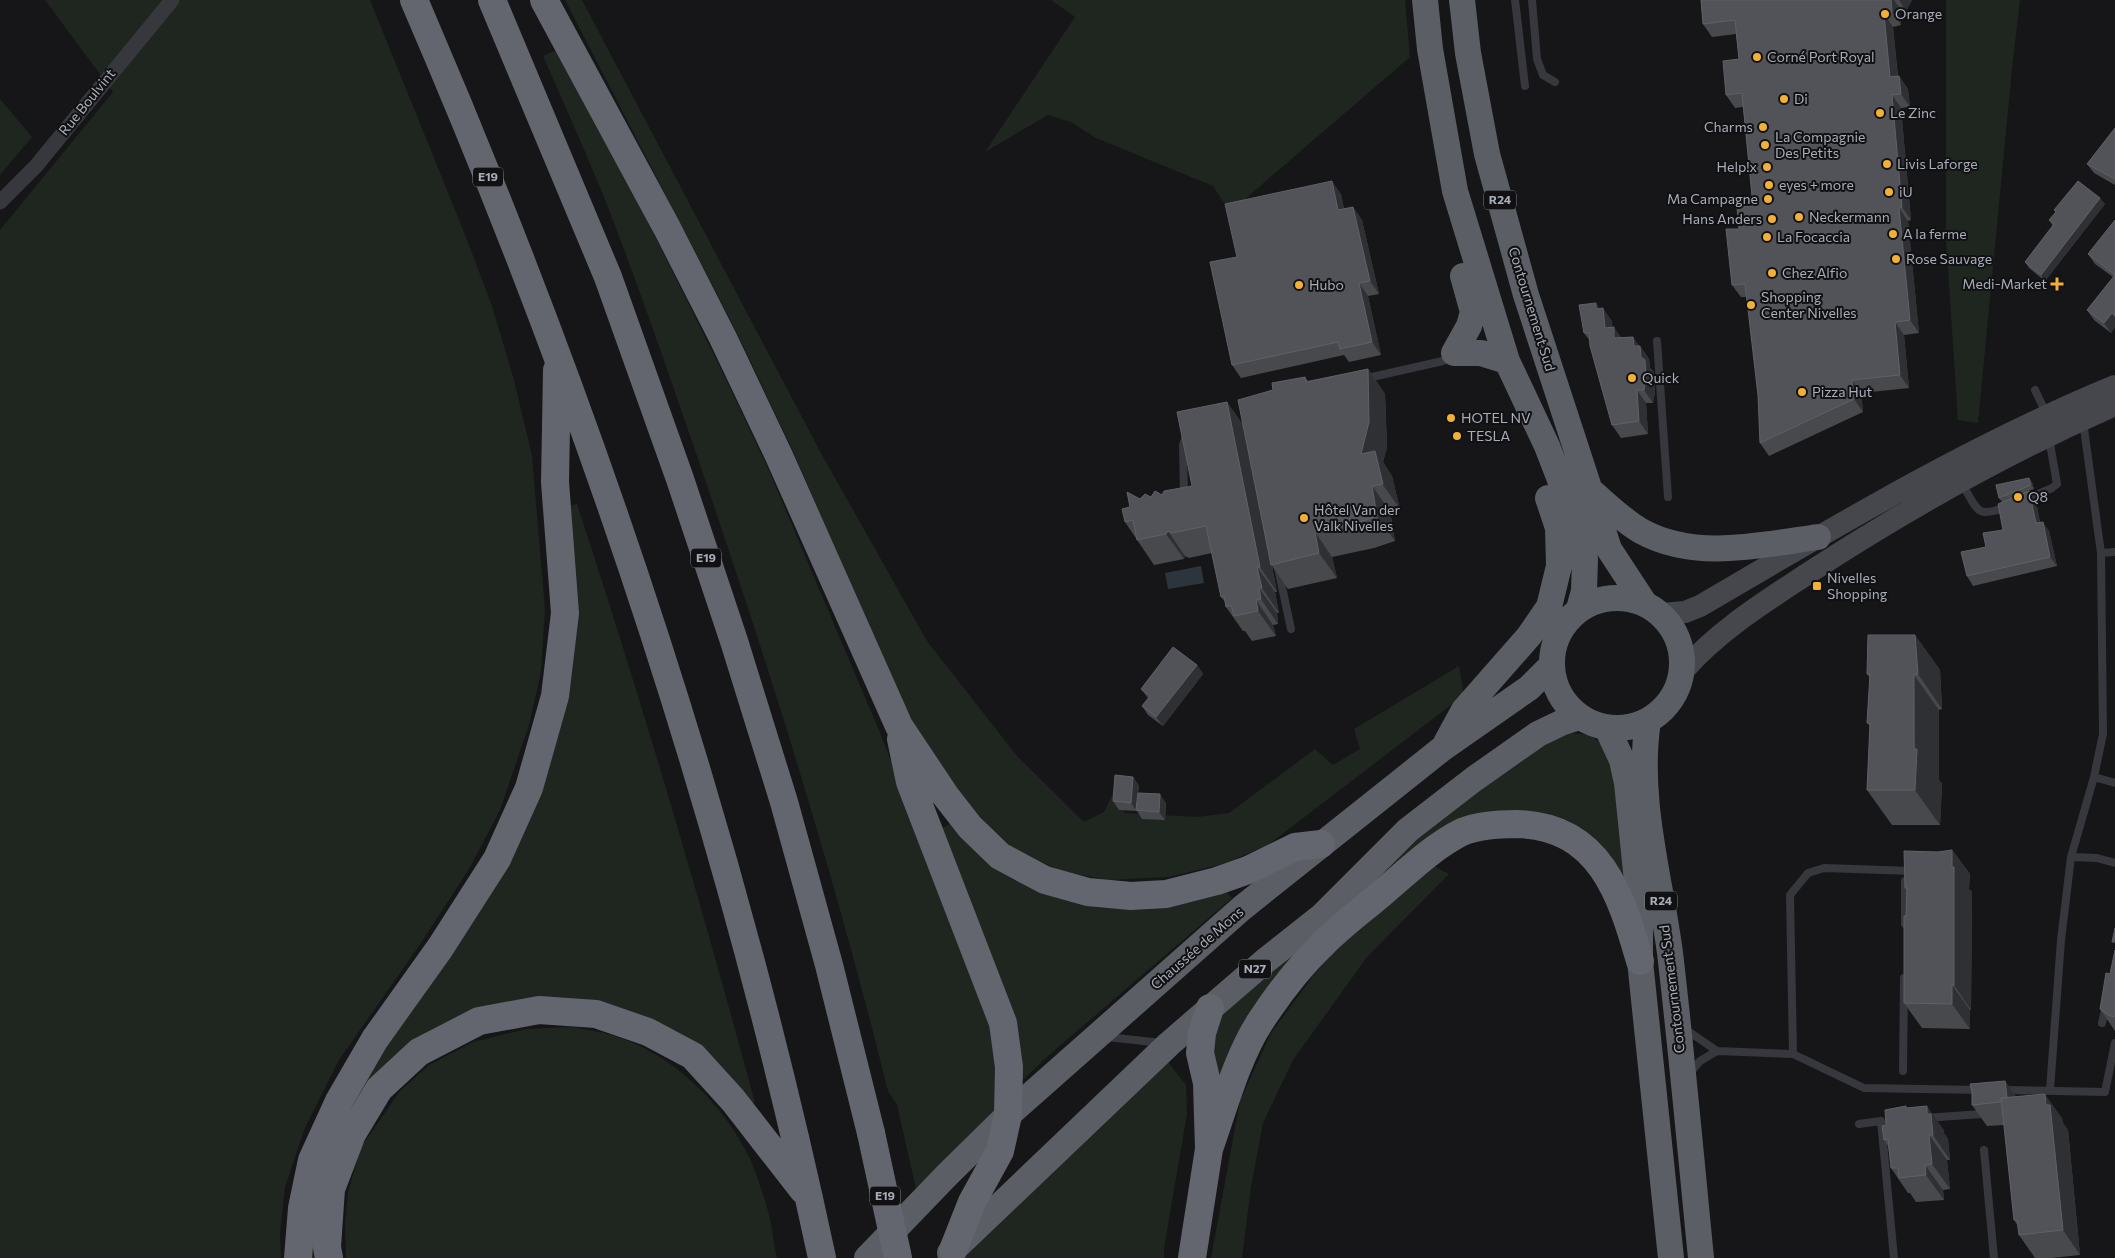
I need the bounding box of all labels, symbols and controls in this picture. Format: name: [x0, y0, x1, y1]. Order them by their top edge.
place label: Orange: [1895, 5, 1942, 22]
marker: Orange: [1879, 8, 1891, 20]
place label: Corné Port Royal: [1767, 48, 1875, 65]
marker: Corné Port Royal: [1751, 51, 1763, 63]
street label: Rue Boulvint: [55, 65, 119, 138]
place label: Di: [1794, 90, 1808, 107]
marker: Di: [1778, 93, 1790, 105]
place label: Le Zinc: [1890, 104, 1936, 121]
marker: Le Zinc: [1874, 107, 1886, 119]
place label: Charms: [1704, 118, 1753, 135]
marker: Charms: [1757, 121, 1769, 133]
place label: La Compagnie Des Petits: [1775, 128, 1865, 161]
marker: La Compagnie Des Petits: [1759, 139, 1771, 151]
place label: Livis Laforge: [1897, 155, 1978, 172]
place label: Help!x: [1717, 158, 1758, 175]
marker: Livis Laforge: [1881, 158, 1893, 170]
marker: Help!x: [1761, 161, 1773, 173]
road number: E19: [473, 168, 503, 186]
place label: eyes + more: [1779, 176, 1854, 193]
marker: eyes + more: [1763, 179, 1775, 191]
place label: iU: [1899, 183, 1913, 200]
marker: iU: [1883, 186, 1895, 198]
road number: R24: [1484, 190, 1516, 210]
place label: Ma Campagne: [1667, 190, 1758, 207]
marker: Ma Campagne: [1762, 193, 1774, 205]
place label: Neckermann: [1809, 208, 1890, 225]
place label: Hans Anders: [1682, 210, 1762, 227]
marker: Neckermann: [1793, 211, 1805, 223]
marker: Hans Anders: [1766, 213, 1778, 225]
place label: A la ferme: [1903, 225, 1967, 242]
place label: La Focaccia: [1777, 228, 1850, 245]
marker: A la ferme: [1887, 228, 1899, 240]
marker: La Focaccia: [1761, 231, 1773, 243]
street label: Contournement Sud: [1505, 245, 1559, 373]
place label: Rose Sauvage: [1906, 250, 1992, 267]
marker: Rose Sauvage: [1890, 253, 1902, 265]
place label: Chez Alfio: [1782, 264, 1847, 281]
marker: Chez Alfio: [1766, 267, 1778, 279]
place label: Medi-Market: [1962, 275, 2047, 292]
place label: Hubo: [1309, 276, 1344, 293]
marker: Medi-Market: [2051, 278, 2063, 290]
marker: Hubo: [1293, 279, 1305, 291]
place label: Shopping Center Nivelles: [1761, 288, 1857, 321]
marker: Shopping Center Nivelles: [1745, 299, 1757, 311]
place label: Quick: [1642, 369, 1680, 386]
marker: Quick: [1626, 372, 1638, 384]
place label: Pizza Hut: [1812, 383, 1873, 400]
marker: Pizza Hut: [1796, 386, 1808, 398]
place label: HOTEL NV: [1461, 409, 1531, 426]
marker: HOTEL NV: [1445, 412, 1457, 424]
place label: TESLA: [1467, 427, 1511, 444]
marker: TESLA: [1451, 430, 1463, 442]
place label: Q8: [2028, 488, 2048, 505]
marker: Q8: [2012, 491, 2024, 503]
place label: Hôtel Van der Valk Nivelles: [1314, 501, 1400, 534]
marker: Hôtel Van der Valk Nivelles: [1298, 512, 1310, 524]
road number: E19: [691, 548, 721, 568]
place label: Nivelles Shopping: [1827, 569, 1888, 602]
marker: Nivelles Shopping: [1811, 580, 1823, 592]
road number: R24: [1645, 891, 1677, 910]
street label: Chaussée de Mons: [1147, 903, 1246, 992]
street label: Contournement Sud: [1655, 924, 1688, 1054]
road number: N27: [1239, 960, 1271, 979]
road number: E19: [870, 1186, 900, 1206]

